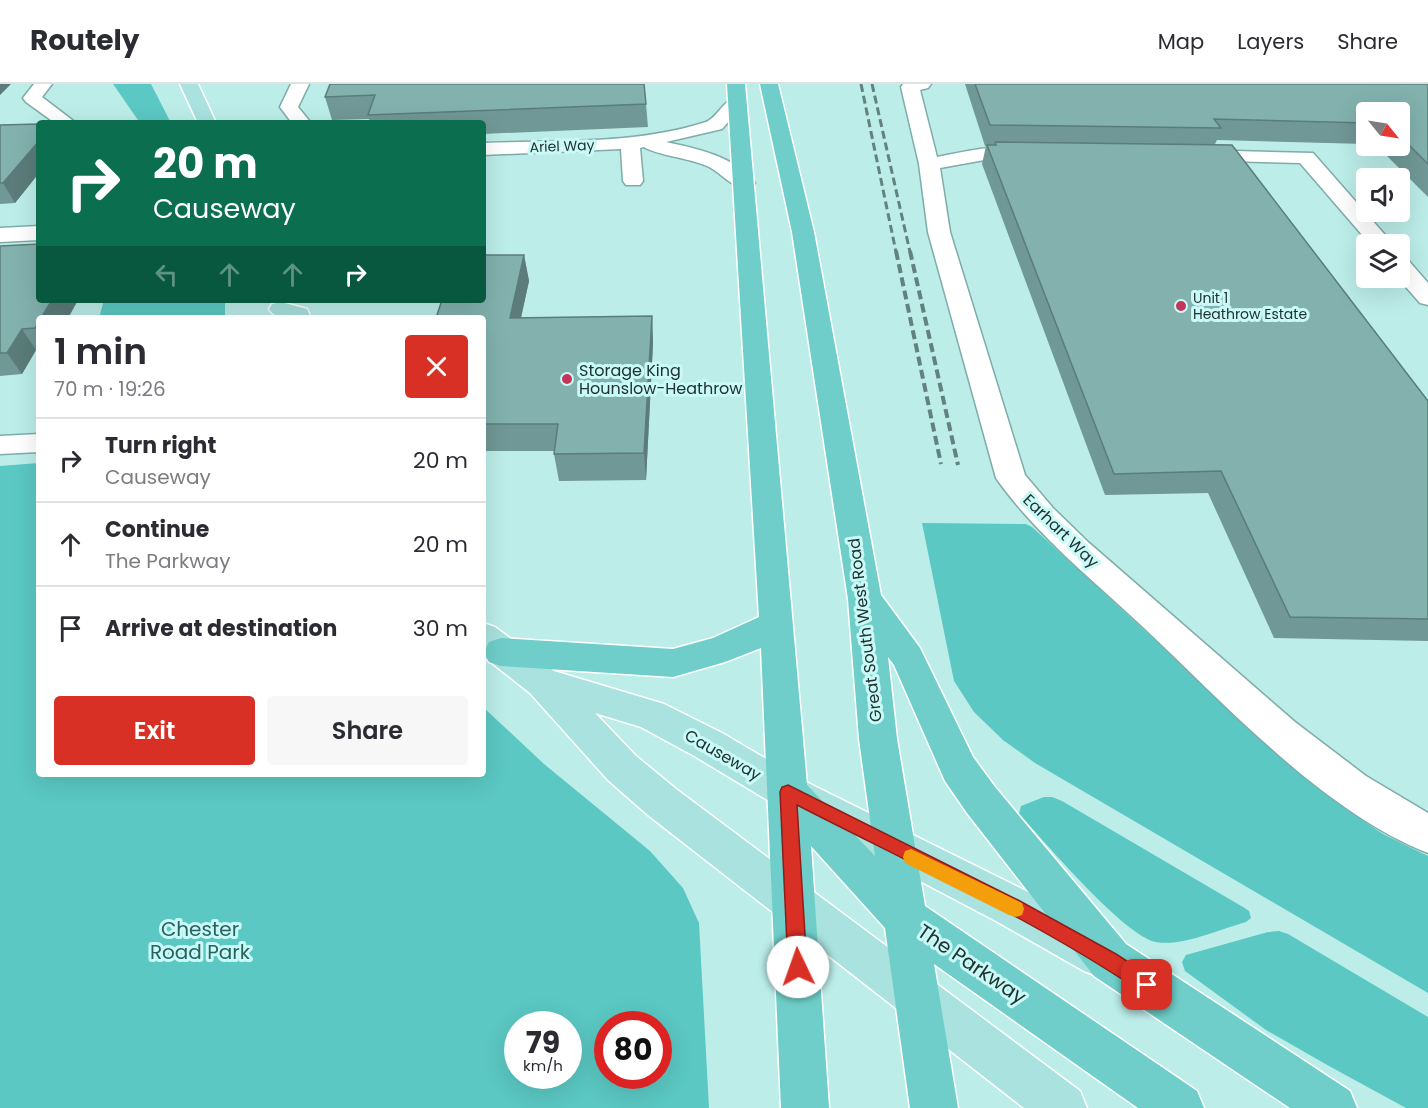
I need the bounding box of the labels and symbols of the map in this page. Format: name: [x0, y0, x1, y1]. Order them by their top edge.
north arrow: [1356, 102, 1410, 156]
street label: Ariel Way: [529, 135, 595, 157]
place label: Unit 1 Heathrow Estate: [1193, 288, 1307, 324]
marker: Unit 1 Heathrow Estate: [1174, 299, 1188, 313]
place label: Storage King Hounslow-Heathrow: [579, 359, 742, 400]
marker: Storage King Hounslow-Heathrow: [560, 372, 574, 386]
street label: Earhart Way: [1018, 489, 1104, 573]
street label: Great South West Road: [842, 537, 888, 723]
street label: Causeway: [681, 724, 765, 786]
park label: Chester Road Park: [150, 915, 251, 966]
street label: The Parkway: [912, 917, 1032, 1011]
position arrow: [766, 935, 830, 999]
pin: [1121, 959, 1172, 1010]
speed limit sign: 80: [594, 1011, 672, 1089]

